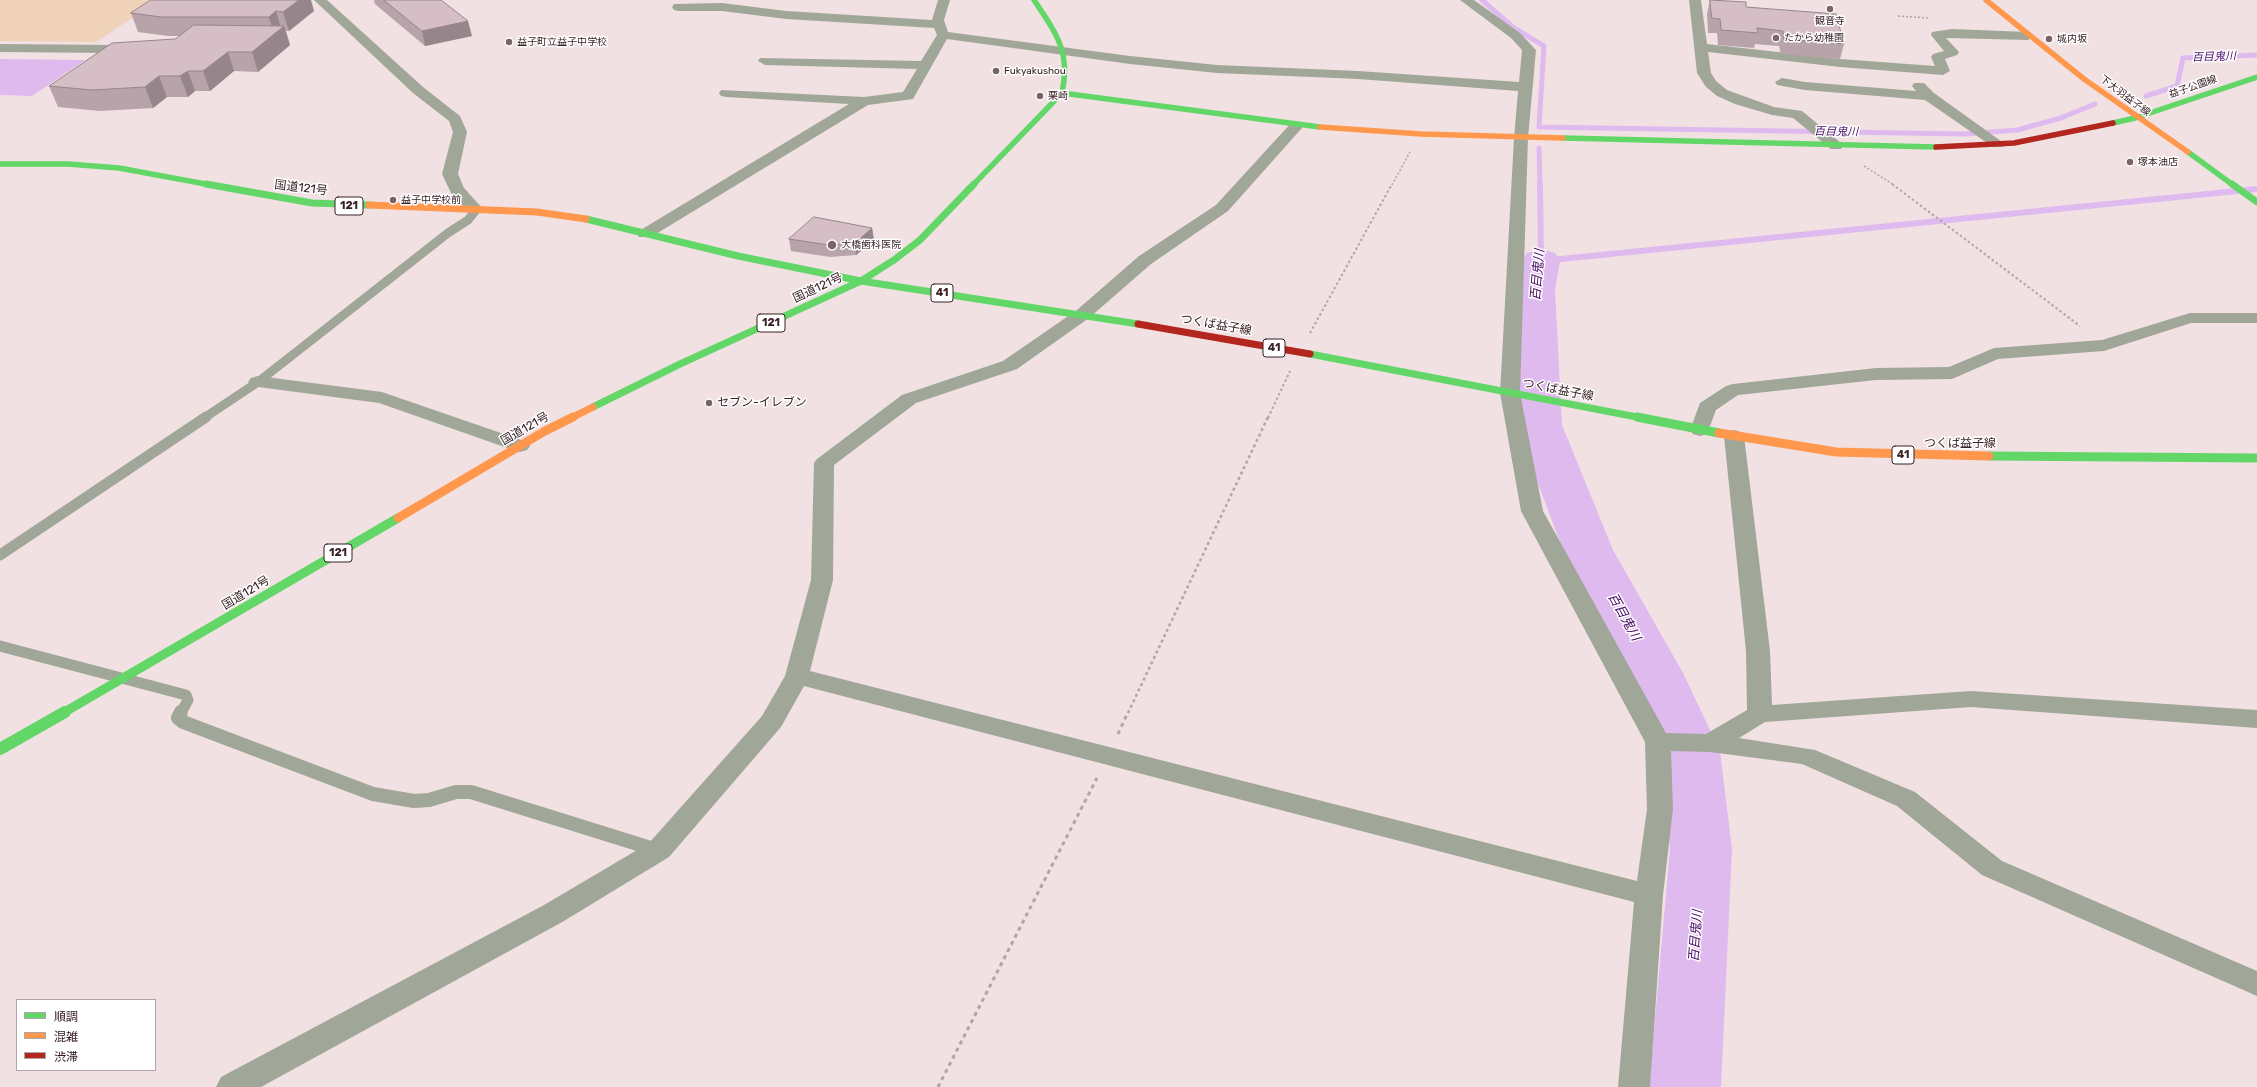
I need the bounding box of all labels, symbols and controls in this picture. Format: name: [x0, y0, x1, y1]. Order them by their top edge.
marker: 観音寺: [1825, 4, 1835, 14]
place label: 観音寺: [1815, 15, 1845, 27]
place label: たから幼稚園: [1784, 32, 1844, 44]
marker: たから幼稚園: [1771, 33, 1781, 43]
place label: 城内坂: [2057, 33, 2087, 45]
marker: 城内坂: [2044, 34, 2054, 44]
place label: 益子町立益子中学校: [517, 36, 607, 48]
marker: 益子町立益子中学校: [504, 37, 514, 47]
water label: 百目鬼川: [2192, 50, 2236, 64]
place label: Fukyakushou: [1004, 65, 1066, 77]
marker: Fukyakushou: [991, 66, 1001, 76]
street label: 下大羽益子線: [2097, 73, 2153, 119]
street label: 益子公園線: [2167, 73, 2219, 101]
place label: 栗崎: [1048, 90, 1068, 102]
marker: 栗崎: [1035, 91, 1045, 101]
water label: 百目鬼川: [1814, 125, 1858, 139]
place label: 塚本油店: [2138, 156, 2178, 168]
marker: 塚本油店: [2125, 157, 2135, 167]
street label: 国道121号: [274, 178, 328, 198]
place label: 益子中学校前: [401, 194, 461, 206]
marker: 益子中学校前: [388, 195, 398, 205]
road number: 121: [335, 197, 363, 215]
marker: 大橋歯科医院: [826, 239, 838, 251]
place label: 大橋歯科医院: [841, 239, 901, 251]
water label: 百目鬼川: [1528, 248, 1548, 302]
street label: 国道121号: [791, 270, 845, 306]
road number: 41: [931, 284, 953, 302]
street label: つくば益子線: [1179, 312, 1253, 338]
road number: 121: [757, 314, 785, 332]
road number: 41: [1263, 339, 1285, 357]
street label: つくば益子線: [1521, 376, 1595, 404]
place label: セブン-イレブン: [717, 396, 807, 410]
marker: セブン-イレブン: [704, 398, 714, 408]
street label: 国道121号: [498, 409, 552, 449]
street label: つくば益子線: [1924, 437, 1996, 451]
road number: 41: [1892, 446, 1914, 464]
road number: 121: [324, 544, 352, 562]
street label: 国道121号: [219, 573, 273, 613]
water label: 百目鬼川: [1605, 590, 1643, 644]
water label: 百目鬼川: [1686, 910, 1706, 962]
legend: [16, 999, 156, 1071]
text: 順調: [54, 1010, 78, 1024]
text: 混雑: [54, 1030, 78, 1044]
text: 渋滞: [54, 1050, 78, 1064]

